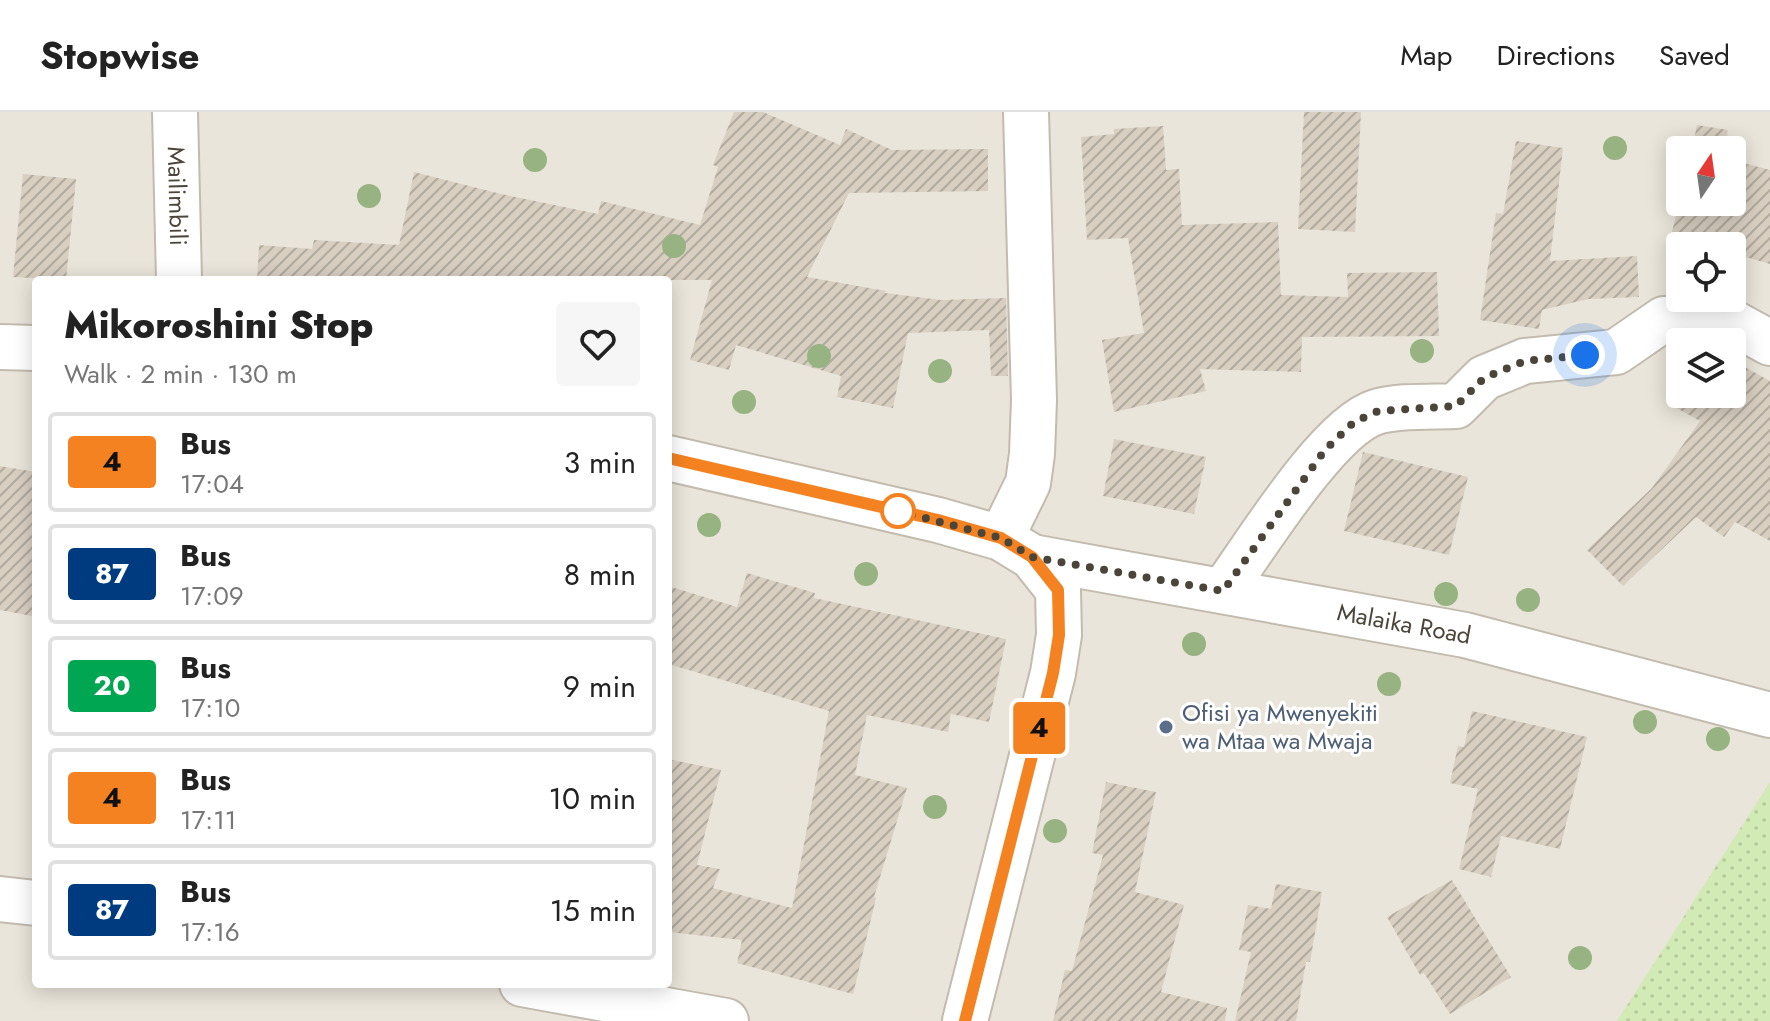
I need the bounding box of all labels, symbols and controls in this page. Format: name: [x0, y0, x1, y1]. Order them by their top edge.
text: Stopwise: [40, 28, 200, 83]
text: Map: [1400, 35, 1452, 76]
text: Directions: [1496, 35, 1615, 76]
text: Saved: [1659, 35, 1730, 76]
north arrow: [1666, 136, 1746, 216]
map controls: [1666, 136, 1746, 408]
street label: Mailimbili: [159, 146, 196, 246]
button: locate: [1666, 232, 1746, 312]
text: Mikoroshini Stop: [64, 297, 374, 352]
button: heart: [556, 302, 640, 386]
button: layers: [1666, 328, 1746, 408]
your location: [1565, 335, 1605, 375]
text: Walk · 2 min · 130 m: [64, 355, 297, 393]
text: Bus: [180, 422, 231, 465]
text: 4: [102, 441, 122, 482]
text: 3 min: [564, 441, 636, 484]
text: 17:04: [180, 465, 244, 503]
unlabelled marker: [881, 494, 915, 528]
text: Bus: [180, 534, 231, 577]
text: 87: [95, 553, 129, 594]
text: 8 min: [564, 553, 636, 596]
text: 17:09: [180, 577, 244, 615]
street label: Malaika Road: [1334, 594, 1474, 653]
text: Bus: [180, 646, 231, 689]
text: 20: [94, 665, 130, 706]
text: 9 min: [563, 665, 636, 708]
text: 17:10: [180, 689, 240, 727]
place label: Ofisi ya Mwenyekiti wa Mtaa wa Mwaja: [1182, 695, 1378, 758]
line badge: 4: [1013, 702, 1065, 754]
text: 4: [1029, 707, 1049, 748]
marker: Ofisi ya Mwenyekiti wa Mtaa wa Mwaja: [1157, 718, 1175, 736]
text: Bus: [180, 758, 231, 801]
text: 4: [102, 777, 122, 818]
text: 10 min: [549, 777, 636, 820]
text: 17:11: [180, 801, 237, 839]
text: Bus: [180, 870, 231, 913]
text: 87: [95, 889, 129, 930]
text: 15 min: [550, 889, 636, 932]
text: 17:16: [180, 913, 240, 951]

